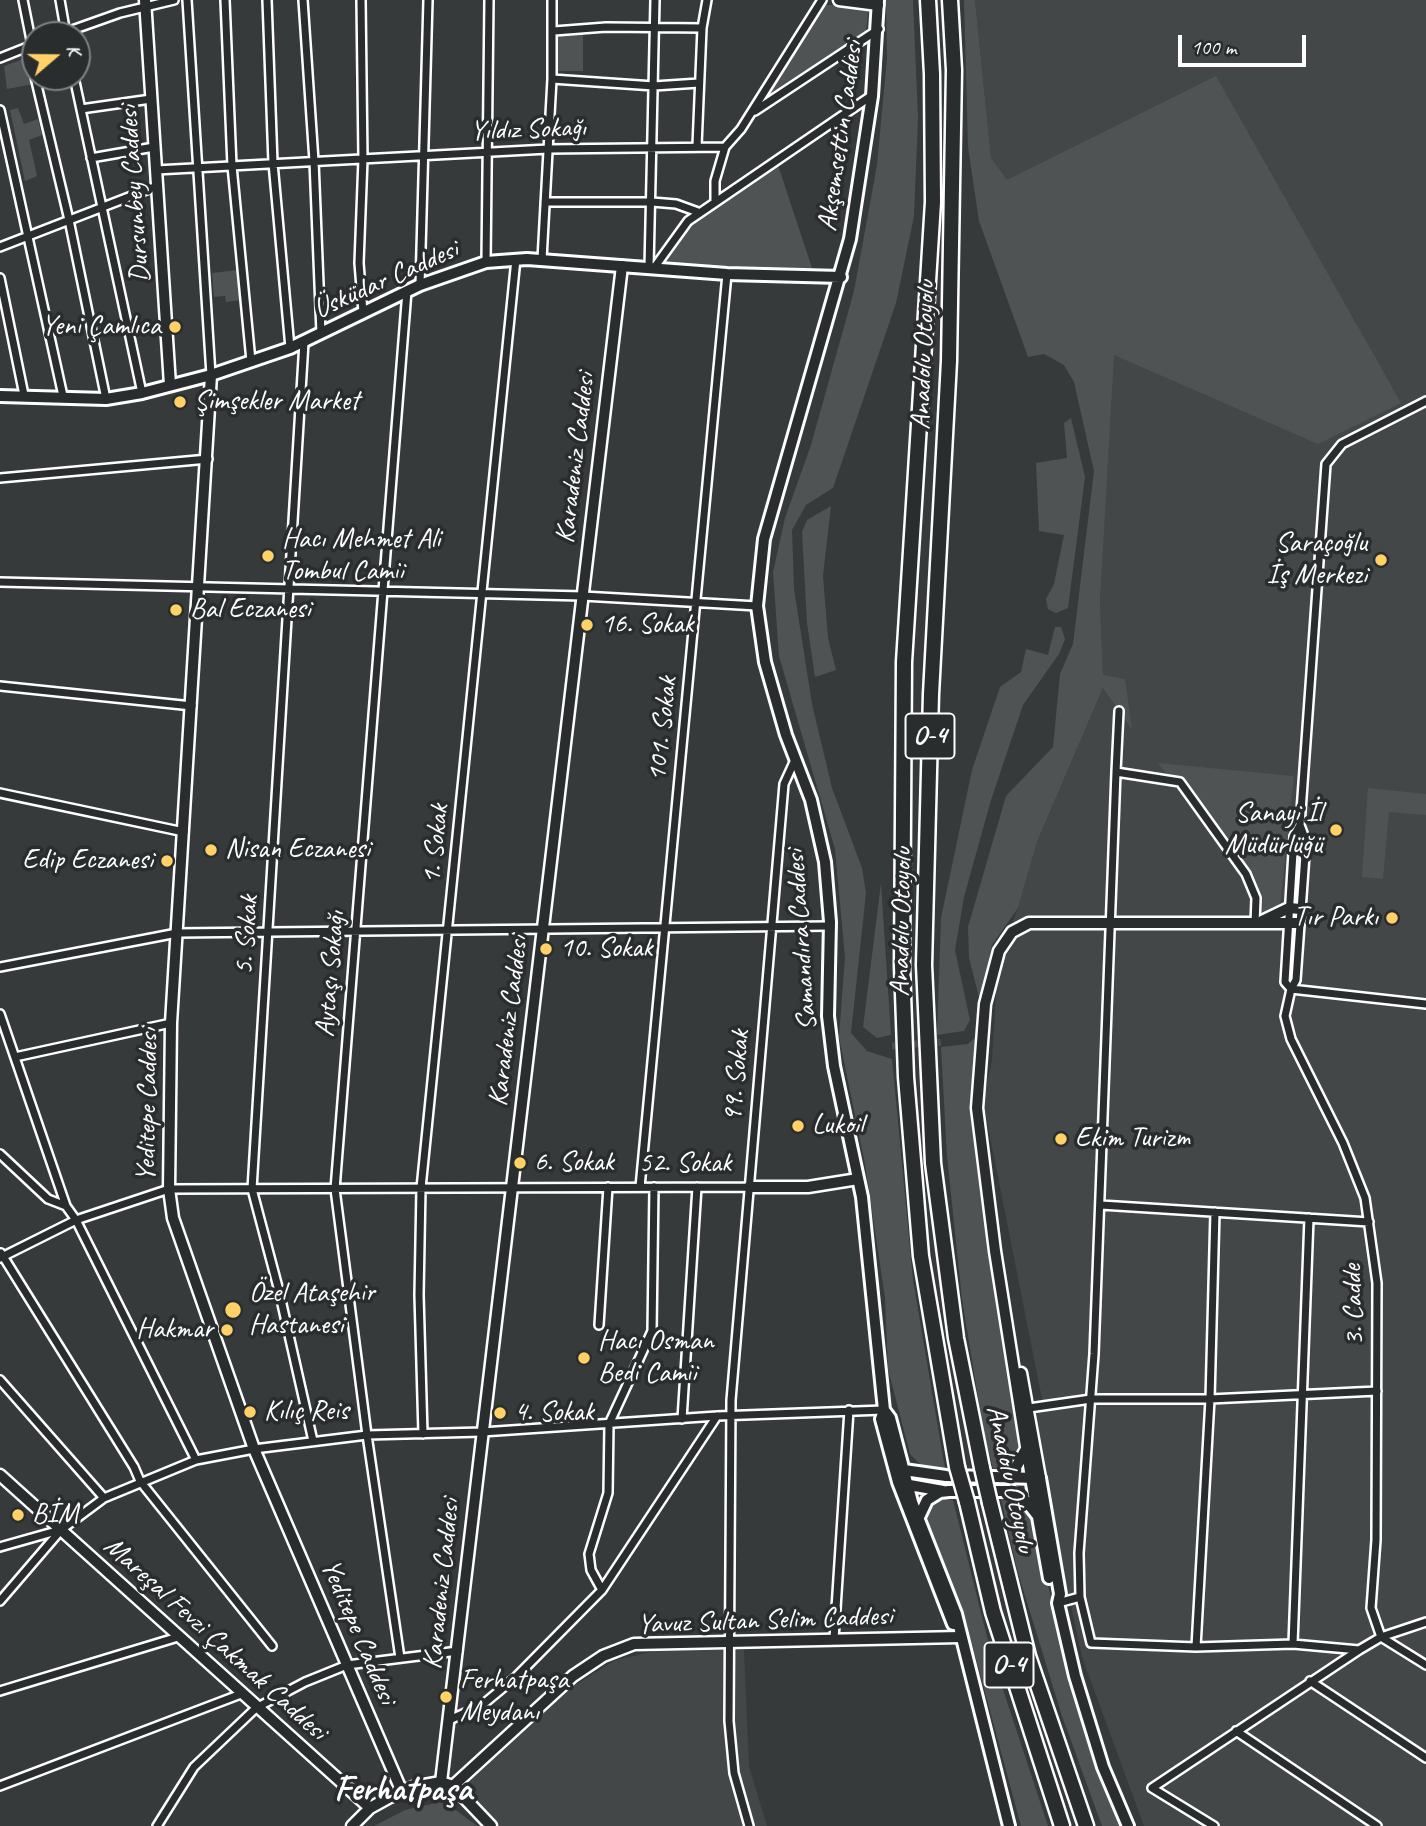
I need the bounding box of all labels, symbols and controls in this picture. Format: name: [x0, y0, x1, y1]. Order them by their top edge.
north arrow: [21, 21, 91, 91]
scale bar: [1181, 21, 1309, 65]
text: 100 m: [1191, 34, 1236, 60]
street label: Akşemsettin Caddesi: [811, 39, 871, 233]
text: K: [61, 41, 87, 58]
street label: Dursunbey Caddesi: [112, 104, 158, 284]
street label: Yıldız Sokağı: [470, 111, 586, 149]
street label: Üsküdar Caddesi: [308, 233, 464, 327]
street label: Anadolu Otoyolu: [905, 280, 943, 430]
place label: Yeni Çamlıca: [41, 310, 161, 344]
marker: Yeni Çamlıca: [167, 319, 183, 335]
street label: Karadeniz Caddesi: [549, 371, 603, 545]
place label: Şimşekler Market: [194, 385, 359, 419]
marker: Şimşekler Market: [172, 394, 188, 410]
place label: Hacı Mehmet Ali Tombul Camii: [282, 523, 441, 589]
place label: Saraçoğlu İş Merkezi: [1267, 527, 1367, 593]
marker: Hacı Mehmet Ali Tombul Camii: [260, 548, 276, 564]
marker: Saraçoğlu İş Merkezi: [1373, 552, 1389, 568]
place label: Bal Eczanesi: [190, 593, 311, 627]
marker: Bal Eczanesi: [168, 602, 184, 618]
place label: 16. Sokak: [601, 608, 693, 642]
marker: 16. Sokak: [579, 617, 595, 633]
street label: 101. Sokak: [641, 675, 685, 783]
road number: O-4: [906, 714, 954, 758]
place label: Sanayi İl Müdürlüğü: [1225, 797, 1322, 863]
street label: 1. Sokak: [415, 803, 457, 885]
marker: Sanayi İl Müdürlüğü: [1328, 822, 1344, 838]
place label: Nisan Eczanesi: [225, 833, 370, 867]
marker: Nisan Eczanesi: [203, 842, 219, 858]
place label: Edip Eczanesi: [22, 844, 153, 878]
street label: Anadolu Otoyolu: [884, 847, 920, 997]
street label: Samandıra Caddesi: [779, 848, 825, 1032]
marker: Edip Eczanesi: [159, 853, 175, 869]
street label: 5. Sokak: [227, 894, 267, 976]
place label: Tır Parkı: [1293, 901, 1378, 935]
street label: Aytaşı Sokağı: [309, 910, 353, 1038]
marker: Tır Parkı: [1384, 910, 1400, 926]
place label: 10. Sokak: [560, 932, 652, 966]
street label: Karadeniz Caddesi: [482, 934, 536, 1108]
marker: 10. Sokak: [538, 941, 554, 957]
street label: Yeditepe Caddesi: [130, 1028, 166, 1182]
street label: 99. Sokak: [716, 1029, 758, 1123]
place label: Lukoil: [812, 1109, 864, 1143]
marker: Lukoil: [790, 1118, 806, 1134]
place label: Ekim Turizm: [1075, 1122, 1190, 1156]
marker: Ekim Turizm: [1053, 1131, 1069, 1147]
place label: 6. Sokak: [534, 1146, 614, 1180]
street label: 52. Sokak: [639, 1147, 731, 1181]
marker: 6. Sokak: [512, 1155, 528, 1171]
street label: 3. Cadde: [1336, 1264, 1372, 1346]
place label: Özel Ataşehir Hastanesi: [249, 1277, 375, 1343]
marker: Özel Ataşehir Hastanesi: [223, 1300, 243, 1320]
place label: Hakmar: [136, 1313, 213, 1347]
marker: Hakmar: [219, 1322, 235, 1338]
place label: Hacı Osman Bedi Camii: [598, 1325, 714, 1391]
marker: Hacı Osman Bedi Camii: [576, 1350, 592, 1366]
place label: Kılıç Reis: [264, 1395, 349, 1429]
place label: 4. Sokak: [514, 1396, 594, 1430]
street label: Anadolu Otoyolu: [978, 1402, 1042, 1556]
marker: Kılıç Reis: [242, 1404, 258, 1420]
marker: 4. Sokak: [492, 1405, 508, 1421]
street label: Karadeniz Caddesi: [416, 1497, 468, 1671]
place label: BİM: [32, 1498, 78, 1532]
marker: BİM: [10, 1507, 26, 1523]
street label: Mareşal Fevzi Çakmak Caddesi: [96, 1530, 334, 1748]
street label: Yeditepe Caddesi: [312, 1555, 404, 1709]
street label: Yavuz Sultan Selim Caddesi: [637, 1600, 893, 1642]
road number: O-4: [984, 1642, 1034, 1688]
place label: Ferhatpaşa Meydanı: [460, 1664, 569, 1730]
marker: Ferhatpaşa Meydanı: [438, 1689, 454, 1705]
district label: Ferhatpaşa: [334, 1770, 472, 1812]

